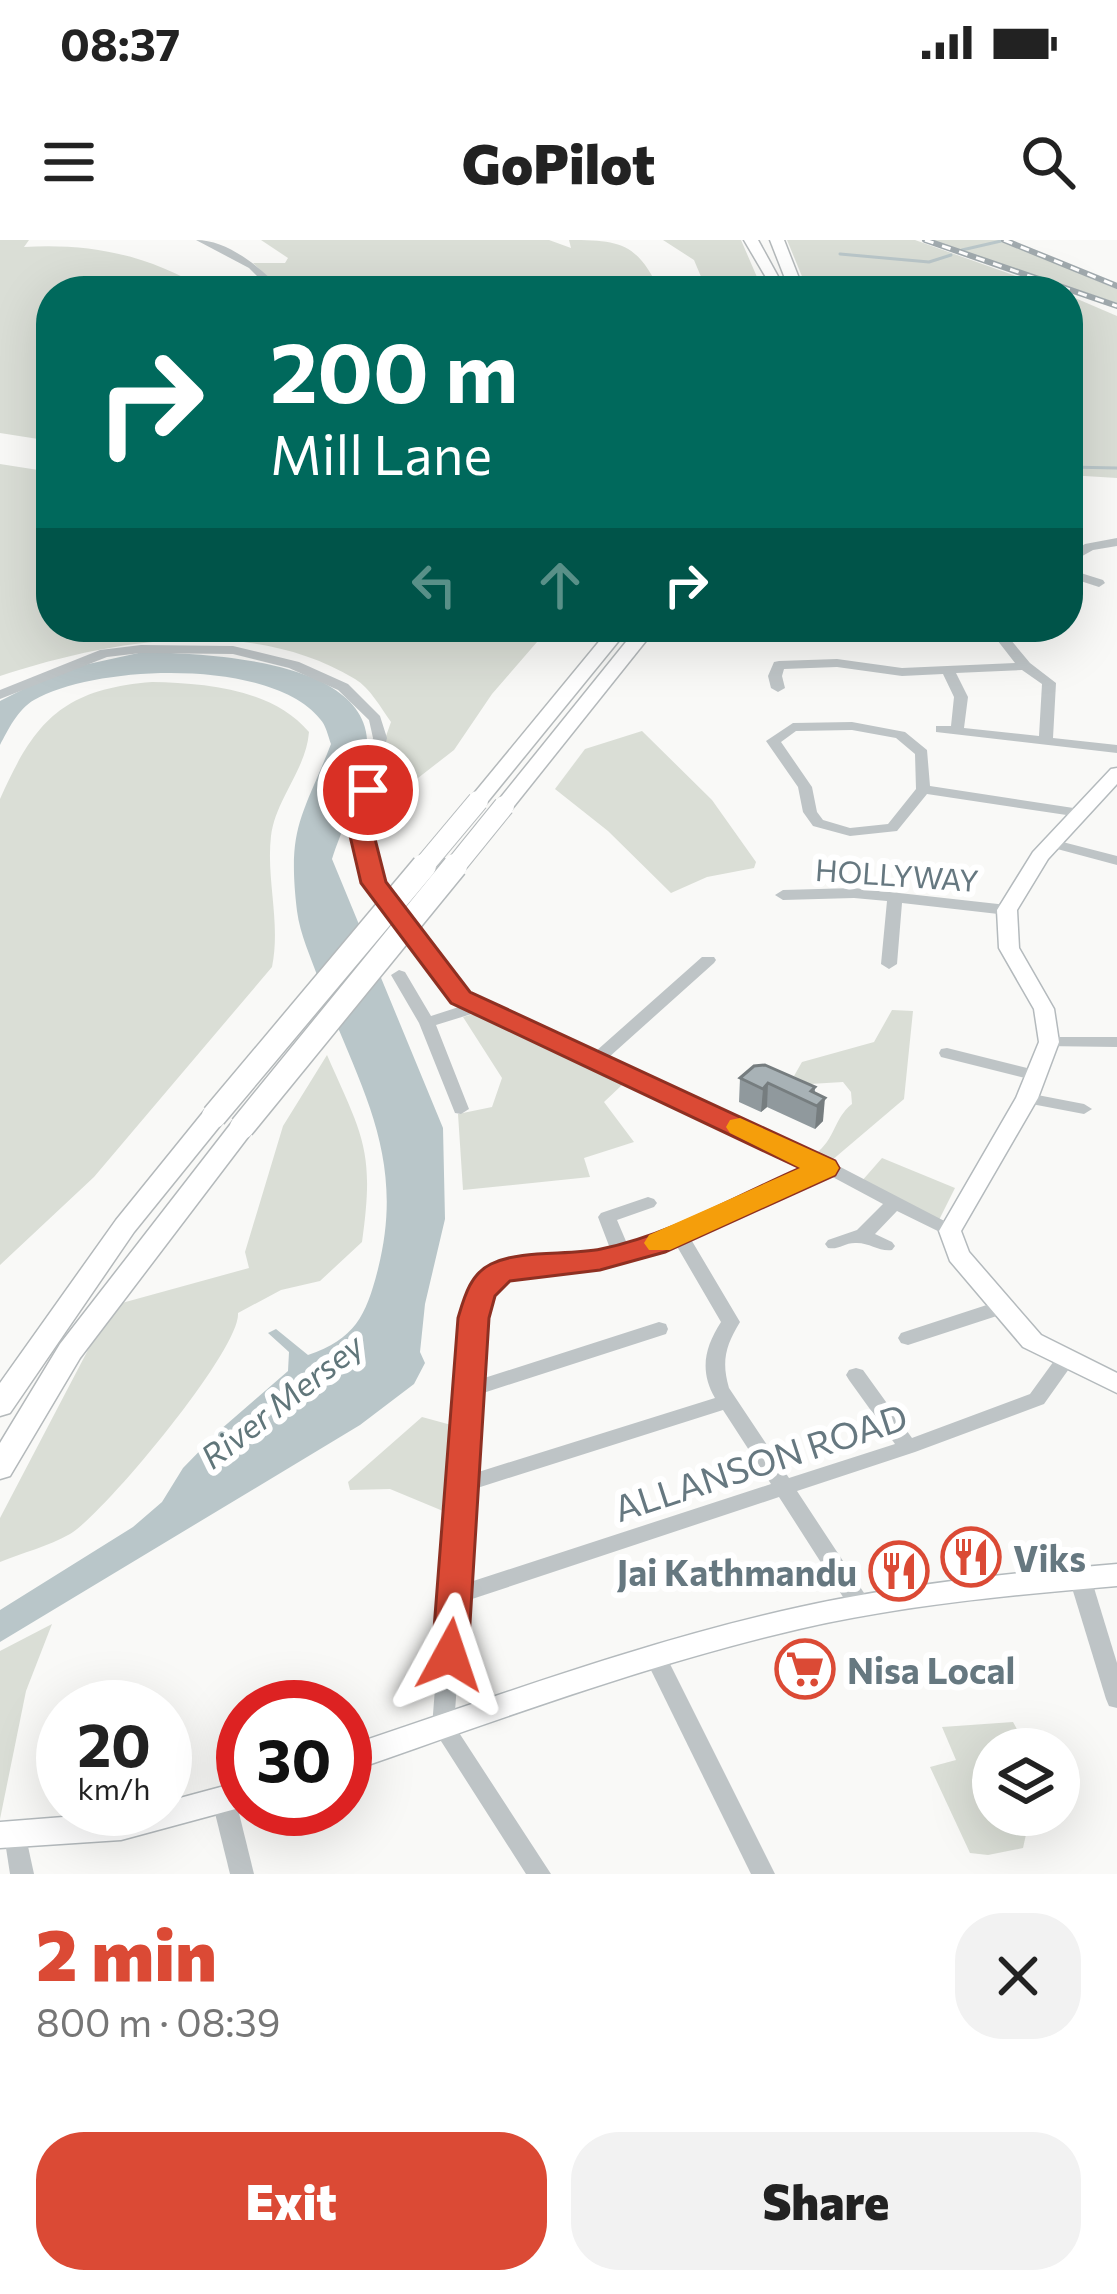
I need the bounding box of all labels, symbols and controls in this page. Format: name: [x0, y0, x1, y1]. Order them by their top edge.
text: 08:37: [60, 15, 180, 70]
icon: menu: [36, 129, 102, 195]
text: GoPilot: [462, 129, 655, 195]
icon: search: [1015, 129, 1081, 195]
text: 200 m: [270, 318, 518, 420]
icon: right: [72, 324, 228, 480]
text: Mill Lane: [270, 420, 492, 486]
icon: left: [401, 552, 467, 618]
icon: ahead: [527, 552, 593, 618]
icon: right: [653, 552, 719, 618]
pin: [317, 739, 419, 841]
icon: arrive: [335, 757, 401, 823]
street label: HOLLYWAY: [814, 850, 980, 898]
water label: River Mersey: [192, 1323, 371, 1476]
street label: ALLANSON ROAD: [608, 1393, 912, 1529]
restaurant icon: Viks: [940, 1526, 1002, 1588]
place label: Viks: [1013, 1535, 1086, 1579]
restaurant icon: Jai Kathmandu: [868, 1540, 930, 1602]
place label: Jai Kathmandu: [617, 1549, 857, 1593]
position arrow: [387, 1592, 513, 1718]
supermarket icon: Nisa Local: [774, 1638, 836, 1700]
place label: Nisa Local: [847, 1647, 1015, 1691]
speed limit sign: 30: [216, 1680, 372, 1836]
text: 20: [77, 1706, 151, 1779]
map controls: [972, 1728, 1080, 1836]
button: layers: [972, 1728, 1080, 1836]
text: km/h: [78, 1769, 150, 1806]
text: 2 min: [36, 1908, 217, 1996]
button: close: [955, 1913, 1081, 2039]
text: 800 m · 08:39: [36, 1997, 280, 2045]
button: Exit: [36, 2132, 547, 2270]
button: Share: [571, 2132, 1081, 2270]

